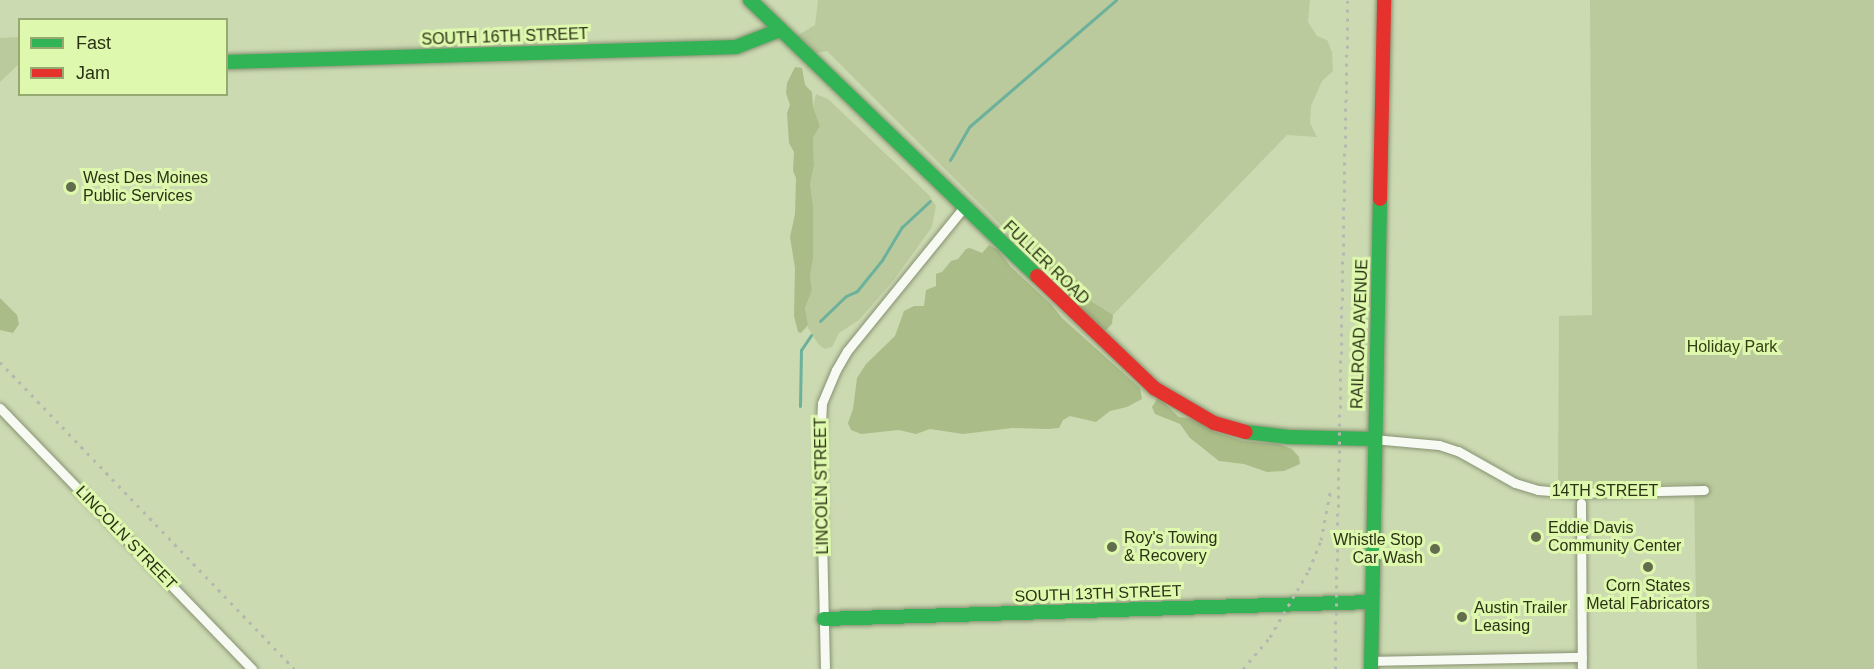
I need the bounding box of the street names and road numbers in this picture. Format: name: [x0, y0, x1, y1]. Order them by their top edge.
street label: SOUTH 16TH STREET: [421, 24, 589, 50]
street label: FULLER ROAD: [999, 217, 1093, 309]
street label: RAILROAD AVENUE: [1348, 258, 1372, 410]
street label: LINCOLN STREET: [811, 417, 833, 555]
street label: 14TH STREET: [1552, 481, 1658, 501]
street label: LINCOLN STREET: [72, 482, 180, 594]
street label: SOUTH 13TH STREET: [1014, 581, 1182, 607]

